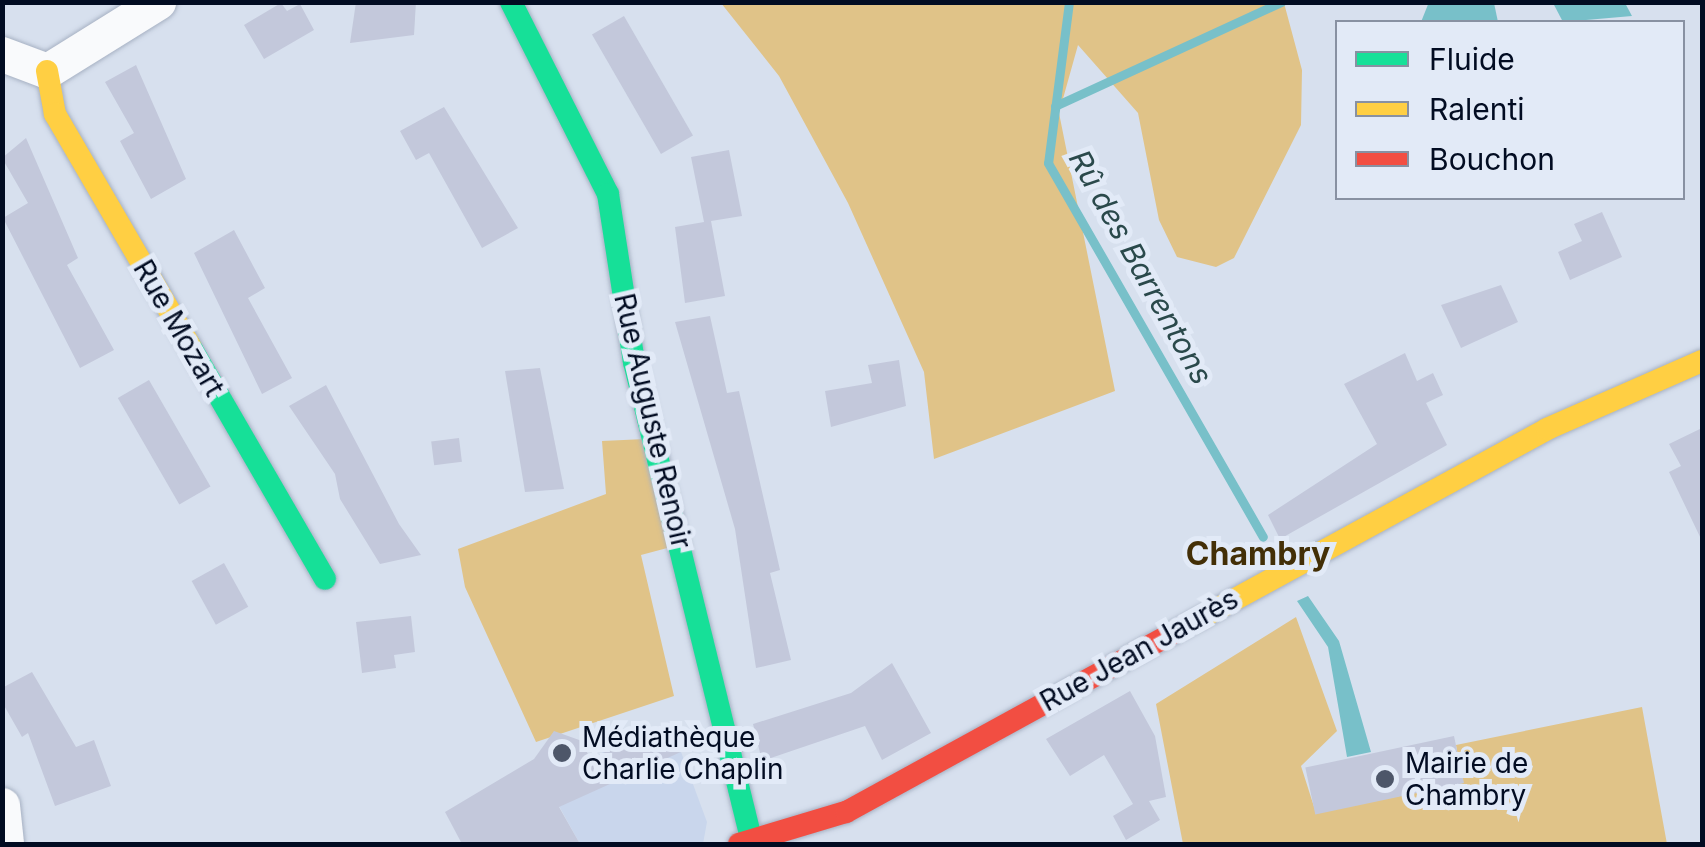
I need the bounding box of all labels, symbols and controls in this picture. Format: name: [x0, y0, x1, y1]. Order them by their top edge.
legend: [1335, 20, 1685, 200]
text: Fluide: [1429, 41, 1515, 77]
text: Ralenti: [1429, 91, 1525, 127]
text: Bouchon: [1429, 141, 1555, 177]
water label: Rû des Barrentons: [1062, 144, 1220, 390]
street label: Rue Mozart: [127, 254, 231, 402]
street label: Rue Auguste Renoir: [607, 290, 699, 552]
district label: Chambry: [1186, 535, 1330, 573]
street label: Rue Jean Jaurès: [1034, 582, 1244, 718]
place label: Médiathèque Charlie Chaplin: [582, 720, 783, 786]
marker: Médiathèque Charlie Chaplin: [551, 742, 573, 764]
place label: Mairie de Chambry: [1405, 746, 1528, 812]
marker: Mairie de Chambry: [1374, 768, 1396, 790]

